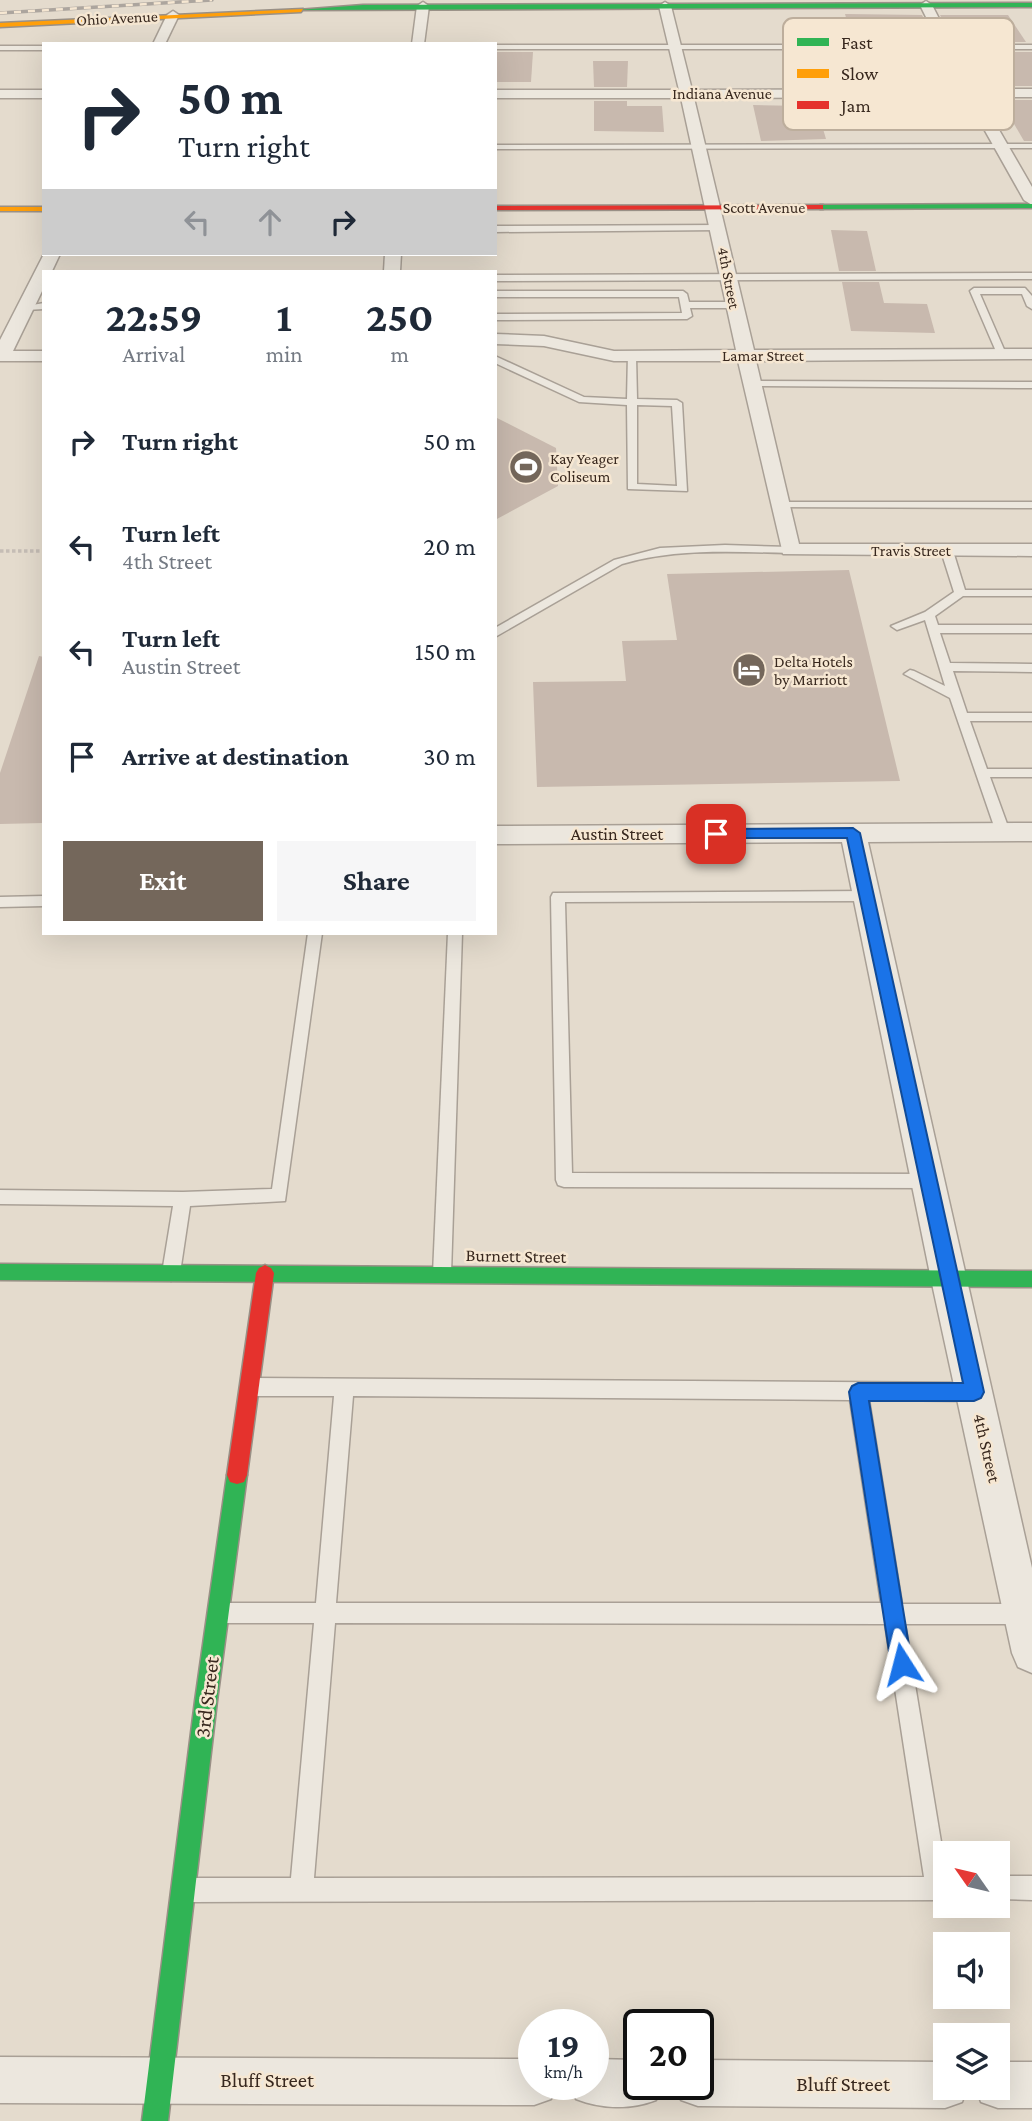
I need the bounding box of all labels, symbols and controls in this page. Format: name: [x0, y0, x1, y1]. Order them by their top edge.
street label: Ohio Avenue: [76, 7, 158, 29]
legend: [783, 18, 1014, 130]
text: Fast: [841, 32, 873, 53]
text: Slow: [841, 63, 878, 84]
icon: right: [63, 70, 154, 161]
text: 50 m: [178, 70, 283, 125]
street label: Indiana Avenue: [672, 85, 772, 102]
text: Jam: [839, 95, 871, 116]
text: Turn right: [178, 128, 310, 164]
street label: Scott Avenue: [723, 199, 805, 216]
icon: left: [178, 203, 216, 241]
icon: ahead: [251, 203, 289, 241]
icon: right: [324, 203, 362, 241]
street label: 4th Street: [715, 246, 743, 311]
text: 22:59: [105, 293, 202, 340]
text: 1: [276, 293, 292, 340]
text: 250: [366, 293, 434, 340]
text: Arrival: [123, 341, 185, 367]
text: min: [266, 341, 303, 367]
text: m: [391, 341, 409, 367]
street label: Lamar Street: [722, 347, 805, 364]
icon: right: [63, 423, 101, 461]
text: Turn right: [122, 427, 238, 456]
text: 50 m: [423, 427, 476, 456]
sports icon: Kay Yeager Coliseum: [507, 448, 545, 486]
place label: Kay Yeager Coliseum: [550, 450, 619, 485]
text: Turn left: [122, 519, 220, 548]
icon: left: [63, 528, 101, 566]
text: 20 m: [423, 532, 476, 561]
street label: Travis Street: [871, 542, 952, 559]
text: 4th Street: [122, 548, 212, 574]
text: Turn left: [122, 624, 220, 653]
icon: left: [63, 633, 101, 671]
text: 150 m: [415, 637, 476, 666]
hotel icon: Delta Hotels by Marriott: [730, 651, 768, 689]
text: Austin Street: [122, 653, 240, 679]
place label: Delta Hotels by Marriott: [774, 653, 853, 689]
icon: arrive: [63, 738, 101, 776]
text: Arrive at destination: [122, 742, 349, 771]
text: 30 m: [423, 742, 476, 771]
pin: [686, 804, 746, 864]
icon: arrive: [697, 815, 735, 853]
street label: Austin Street: [571, 824, 664, 844]
button: Exit: [63, 841, 263, 921]
button: Share: [277, 841, 476, 921]
street label: Burnett Street: [465, 1245, 568, 1267]
street label: 4th Street: [969, 1411, 1005, 1486]
position arrow: [865, 1627, 939, 1701]
street label: 3rd Street: [190, 1654, 224, 1739]
north arrow: [933, 1841, 1010, 1918]
map controls: [933, 1841, 1010, 2100]
button: sound: [933, 1932, 1010, 2009]
speed limit sign: 20: [623, 2009, 714, 2100]
button: layers: [933, 2023, 1010, 2100]
text: 19: [547, 2026, 580, 2065]
text: km/h: [544, 2062, 583, 2082]
street label: Bluff Street: [220, 2068, 315, 2092]
street label: Bluff Street: [796, 2072, 891, 2096]

